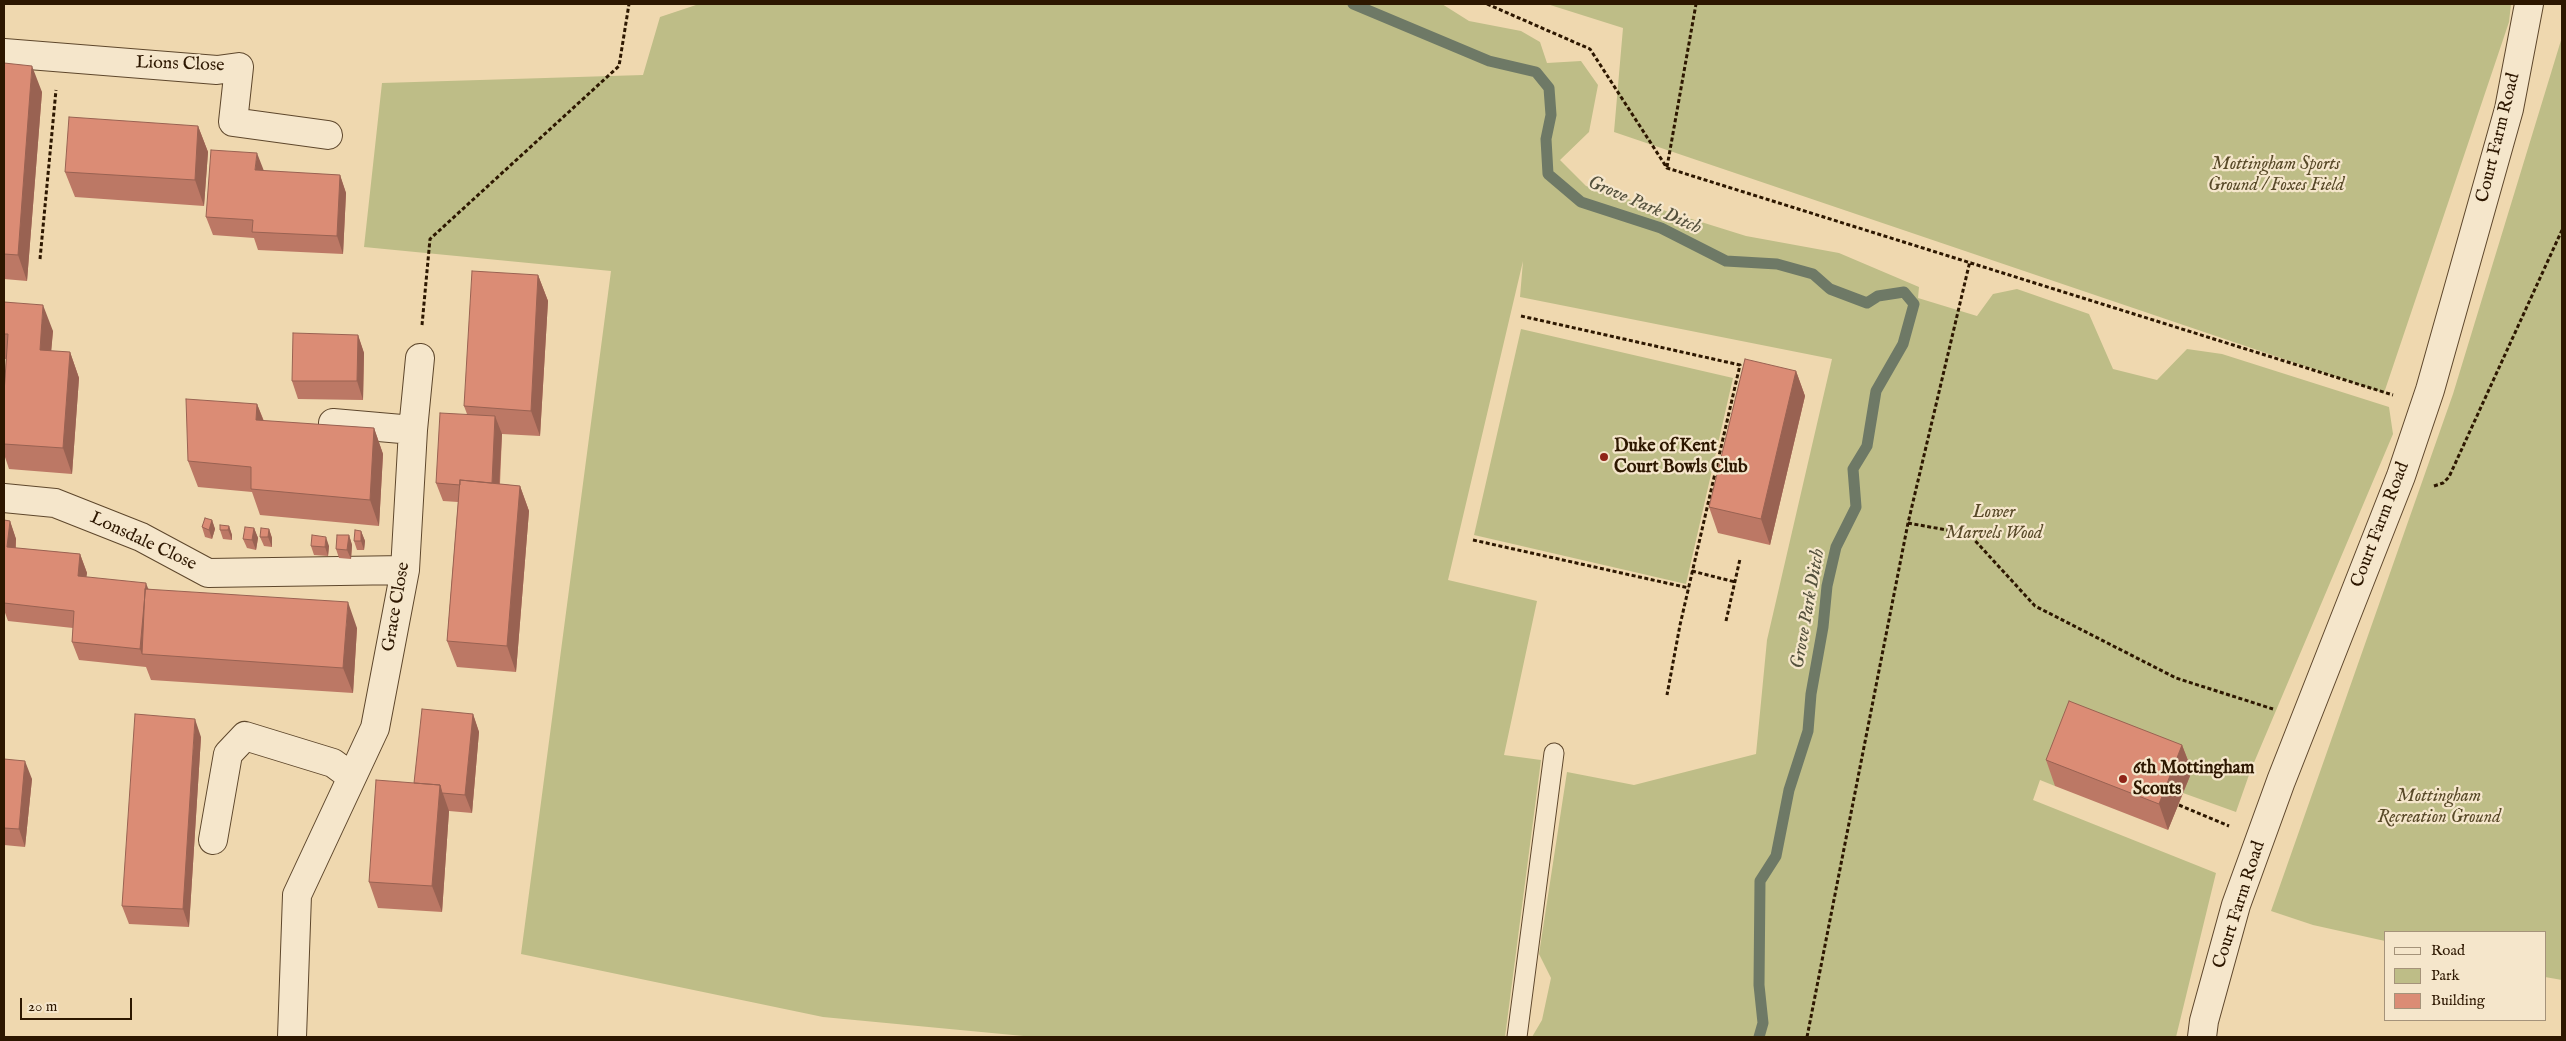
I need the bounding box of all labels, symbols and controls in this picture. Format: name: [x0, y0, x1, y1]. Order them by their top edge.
street label: Lions Close: [135, 53, 225, 77]
street label: Court Farm Road: [2472, 71, 2526, 205]
park label: Mottingham Sports Ground / Foxes Field: [2208, 154, 2344, 196]
water label: Grove Park Ditch: [1584, 172, 1704, 240]
place label: Duke of Kent Court Bowls Club: [1614, 436, 1748, 478]
marker: Duke of Kent Court Bowls Club: [1598, 451, 1610, 463]
street label: Court Farm Road: [2347, 459, 2415, 591]
park label: Lower Marvels Wood: [1946, 502, 2042, 544]
street label: Lonsdale Close: [86, 508, 200, 576]
water label: Grove Park Ditch: [1787, 547, 1831, 671]
street label: Grace Close: [378, 561, 416, 653]
place label: 6th Mottingham Scouts: [2133, 758, 2255, 801]
marker: 6th Mottingham Scouts: [2117, 773, 2129, 785]
park label: Mottingham Recreation Ground: [2377, 786, 2501, 829]
street label: Court Farm Road: [2209, 839, 2271, 971]
legend: [2384, 931, 2546, 1021]
text: Road: [2431, 941, 2465, 960]
text: Park: [2431, 966, 2460, 985]
scale bar: [22, 988, 135, 1020]
text: Building: [2431, 991, 2485, 1010]
text: 20 m: [28, 997, 57, 1016]

